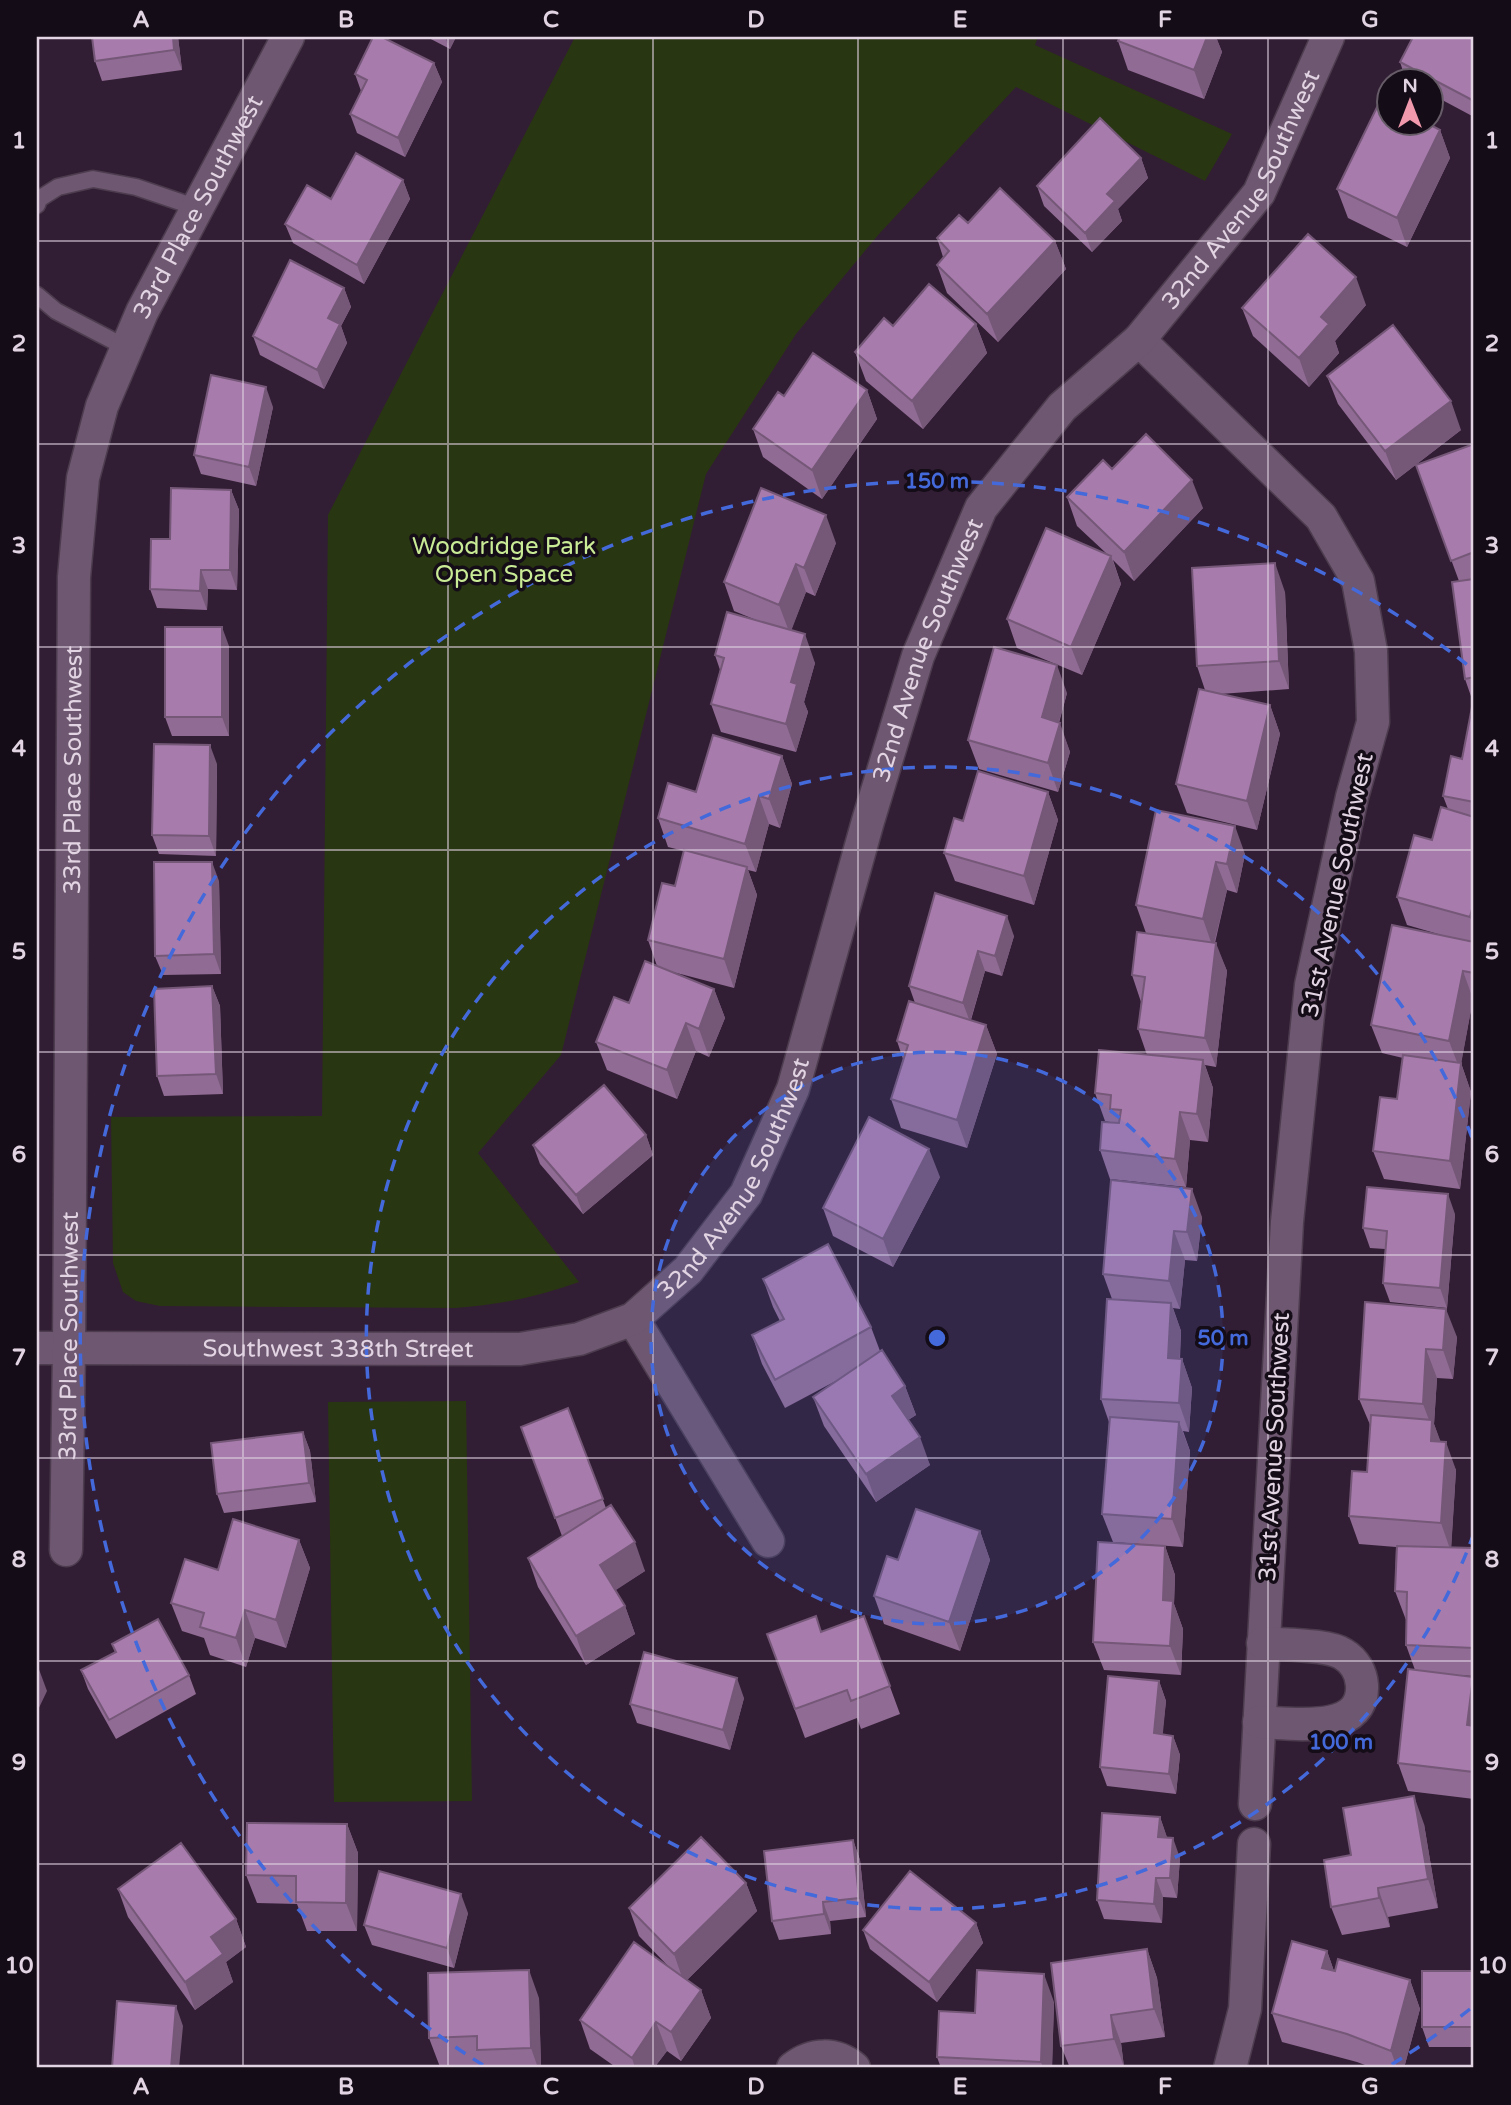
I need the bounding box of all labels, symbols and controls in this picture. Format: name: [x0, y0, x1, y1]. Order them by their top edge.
text: A: [132, 6, 150, 34]
text: B: [338, 6, 354, 34]
text: C: [543, 6, 559, 34]
text: D: [747, 6, 765, 34]
text: E: [953, 6, 967, 34]
text: F: [1158, 6, 1172, 34]
text: G: [1361, 6, 1379, 34]
street label: 32nd Avenue Southwest: [1156, 66, 1326, 316]
north arrow: [1374, 66, 1444, 136]
text: N: [1402, 75, 1418, 97]
street label: 33rd Place Southwest: [127, 90, 269, 324]
text: 1: [12, 127, 26, 155]
text: 1: [1485, 127, 1499, 155]
text: 2: [12, 330, 26, 358]
text: 2: [1485, 330, 1499, 358]
text: 150 m: [905, 469, 969, 494]
street label: 32nd Avenue Southwest: [867, 514, 990, 786]
text: 3: [12, 532, 26, 560]
park label: Woodridge Park Open Space: [412, 532, 596, 589]
text: 3: [1485, 532, 1499, 560]
street label: 33rd Place Southwest: [58, 645, 89, 895]
text: 4: [12, 735, 27, 763]
text: 4: [1485, 735, 1500, 763]
street label: 31st Avenue Southwest: [1295, 750, 1380, 1020]
text: 5: [12, 938, 26, 966]
text: 5: [1485, 938, 1499, 966]
street label: 32nd Avenue Southwest: [651, 1055, 816, 1306]
text: 6: [12, 1141, 26, 1169]
text: 6: [1485, 1141, 1499, 1169]
street label: 33rd Place Southwest: [53, 1211, 85, 1461]
street label: 31st Avenue Southwest: [1253, 1312, 1296, 1582]
centre of rings: [925, 1326, 949, 1350]
text: 50 m: [1197, 1326, 1249, 1351]
street label: Southwest 338th Street: [203, 1334, 473, 1364]
text: 7: [12, 1344, 26, 1372]
text: 7: [1485, 1344, 1499, 1372]
text: 8: [12, 1546, 26, 1574]
text: 8: [1485, 1546, 1499, 1574]
text: 100 m: [1309, 1730, 1373, 1755]
text: 9: [12, 1749, 26, 1777]
text: 9: [1485, 1749, 1499, 1777]
text: 10: [5, 1952, 33, 1980]
text: 10: [1478, 1952, 1506, 1980]
text: A: [132, 2073, 150, 2101]
text: B: [338, 2073, 354, 2101]
text: C: [543, 2073, 559, 2101]
text: D: [747, 2073, 765, 2101]
text: E: [953, 2073, 967, 2101]
text: F: [1158, 2073, 1172, 2101]
text: G: [1361, 2073, 1379, 2101]

